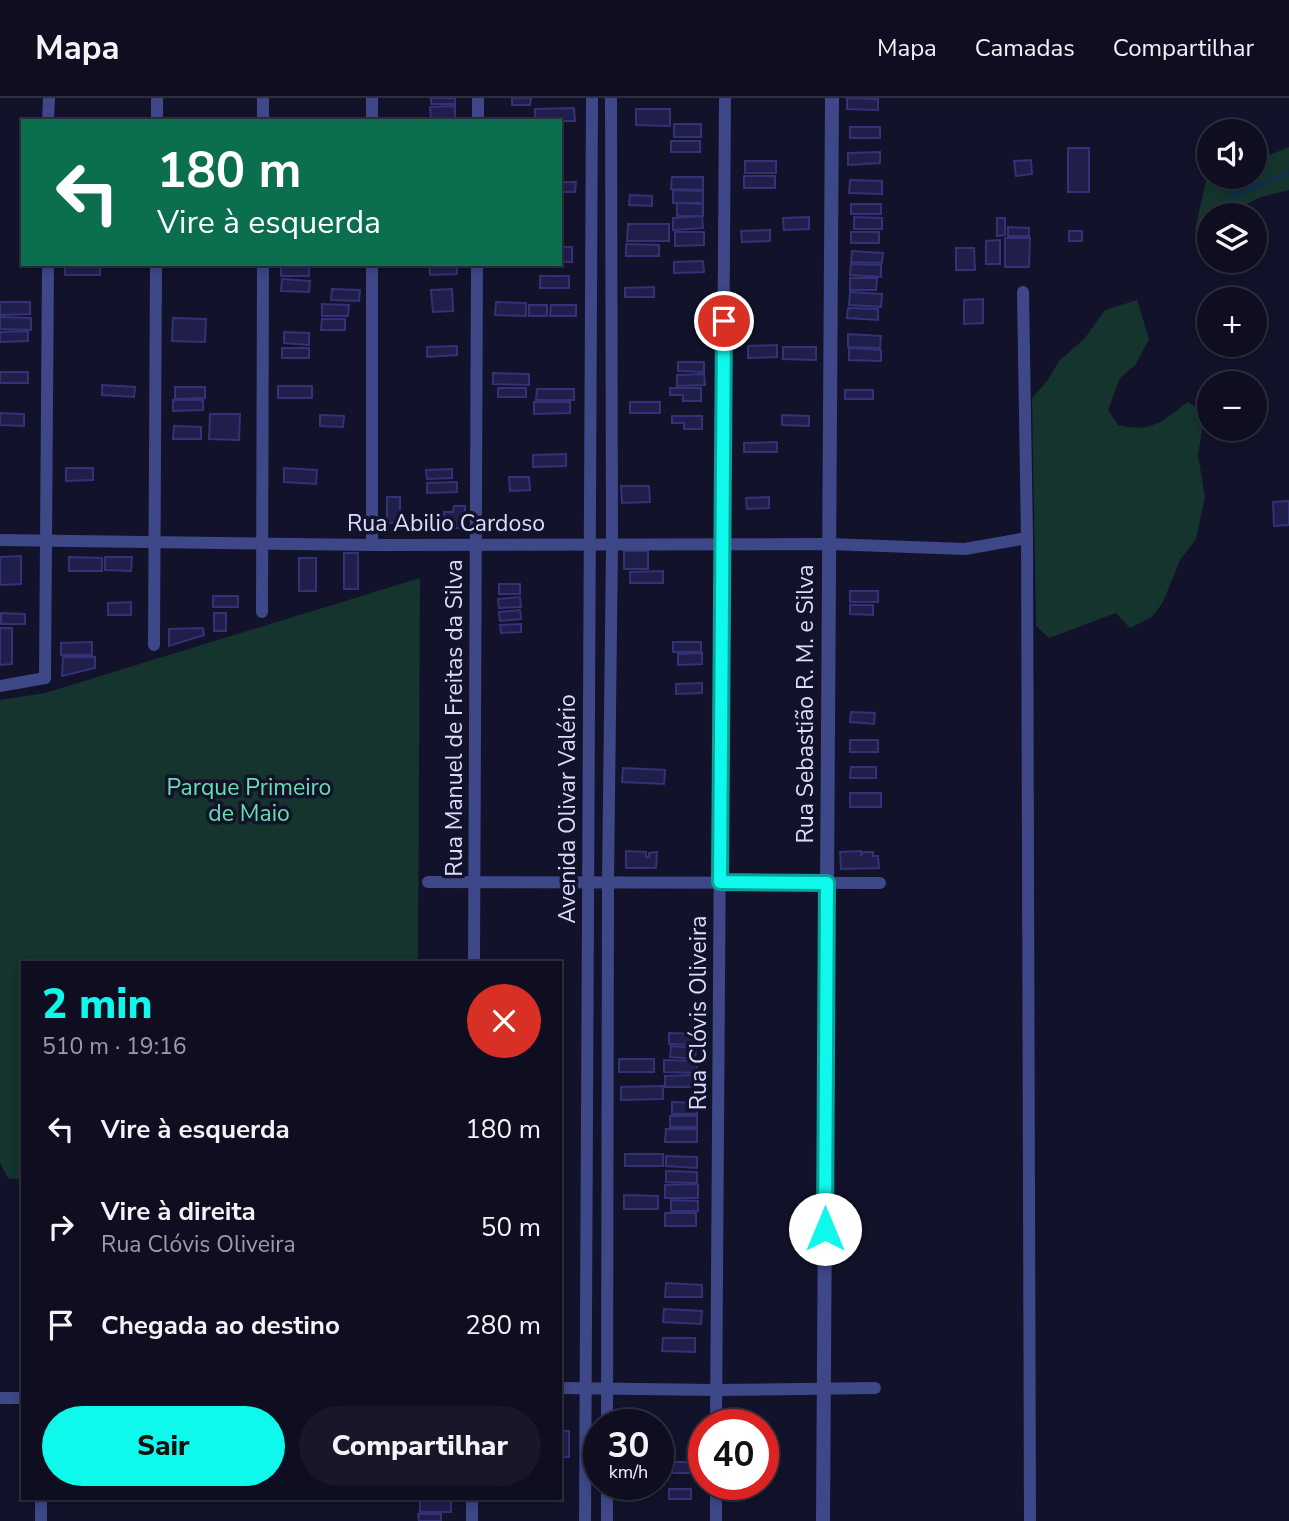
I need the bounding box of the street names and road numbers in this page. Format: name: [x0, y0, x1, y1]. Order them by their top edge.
street label: Rua Abilio Cardoso: [347, 508, 545, 539]
street label: Rua Manuel de Freitas da Silva: [439, 559, 470, 877]
street label: Rua Sebastião R. M. e Silva: [790, 564, 821, 844]
street label: Avenida Olivar Valério: [552, 694, 583, 924]
street label: Rua Clóvis Oliveira: [683, 916, 714, 1110]

